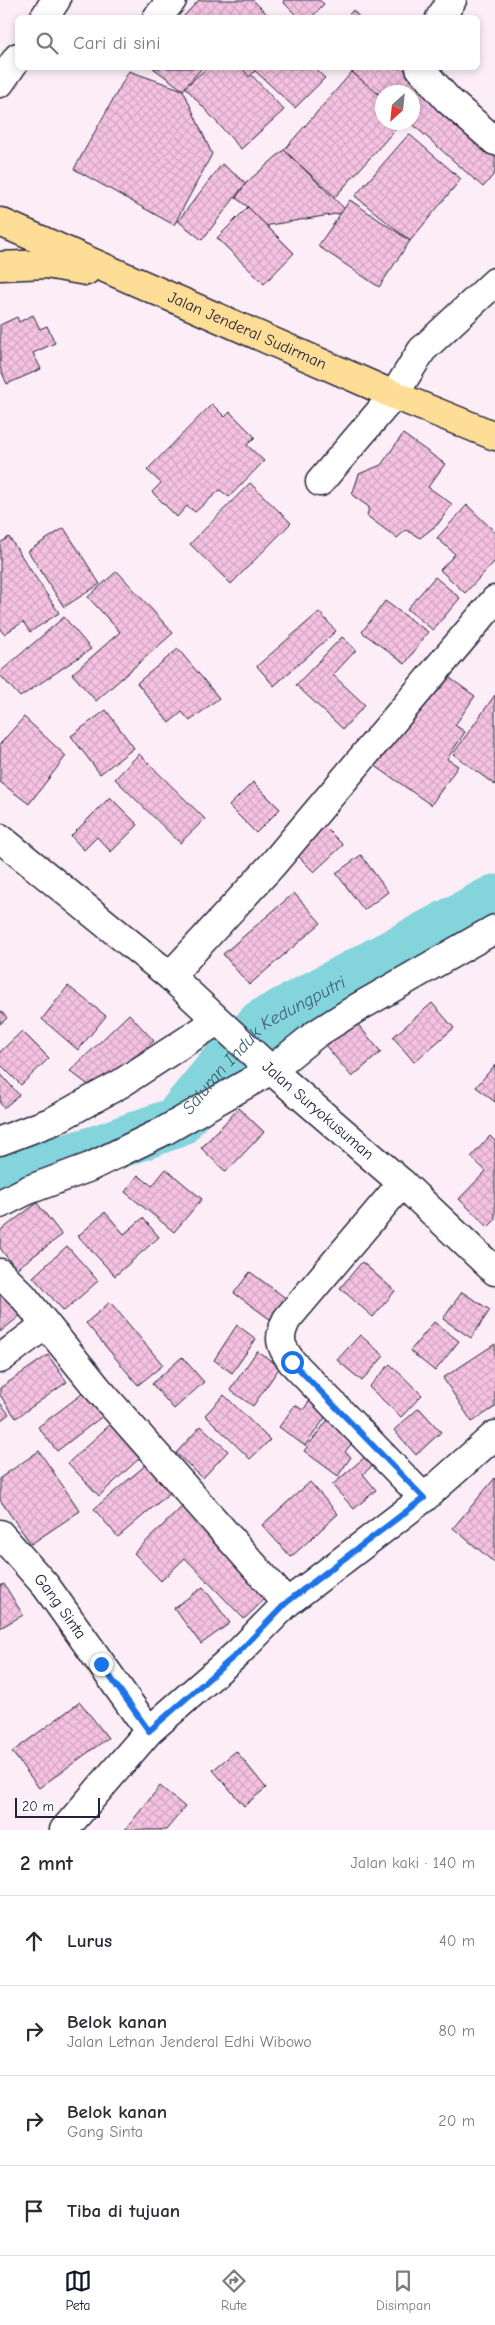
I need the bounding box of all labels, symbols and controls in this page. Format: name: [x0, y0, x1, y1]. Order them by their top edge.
search box: [15, 15, 480, 70]
icon: search: [33, 29, 61, 57]
text: Cari di sini: [73, 32, 160, 54]
north arrow: [375, 85, 420, 130]
street label: Jalan Jenderal Sudirman: [165, 288, 329, 373]
water label: Saluran Induk Kedungputri: [178, 971, 350, 1118]
street label: Jalan Suryokusuman: [259, 1057, 377, 1164]
route start: [281, 1351, 304, 1374]
street label: Gang Sinta: [30, 1570, 90, 1642]
route end: [90, 1653, 113, 1676]
scale bar: [15, 1795, 100, 1818]
text: 20 m: [22, 1798, 54, 1815]
text: 2 mnt: [20, 1851, 73, 1875]
text: Jalan kaki · 140 m: [351, 1854, 475, 1872]
icon: ahead: [20, 1927, 48, 1955]
text: Lurus: [67, 1930, 112, 1952]
text: 40 m: [439, 1932, 475, 1950]
text: Belok kanan: [67, 2011, 167, 2033]
icon: right: [20, 2017, 48, 2045]
text: 80 m: [438, 2022, 475, 2040]
text: Jalan Letnan Jenderal Edhi Wibowo: [67, 2033, 312, 2051]
text: Belok kanan: [67, 2101, 167, 2123]
icon: right: [20, 2107, 48, 2135]
text: 20 m: [438, 2112, 475, 2130]
text: Gang Sinta: [67, 2123, 143, 2141]
icon: arrive: [20, 2197, 48, 2225]
text: Tiba di tujuan: [67, 2200, 180, 2222]
tab: Peta: [64, 2267, 92, 2314]
tab: Rute: [220, 2267, 248, 2314]
tab: Disimpan: [376, 2267, 431, 2314]

